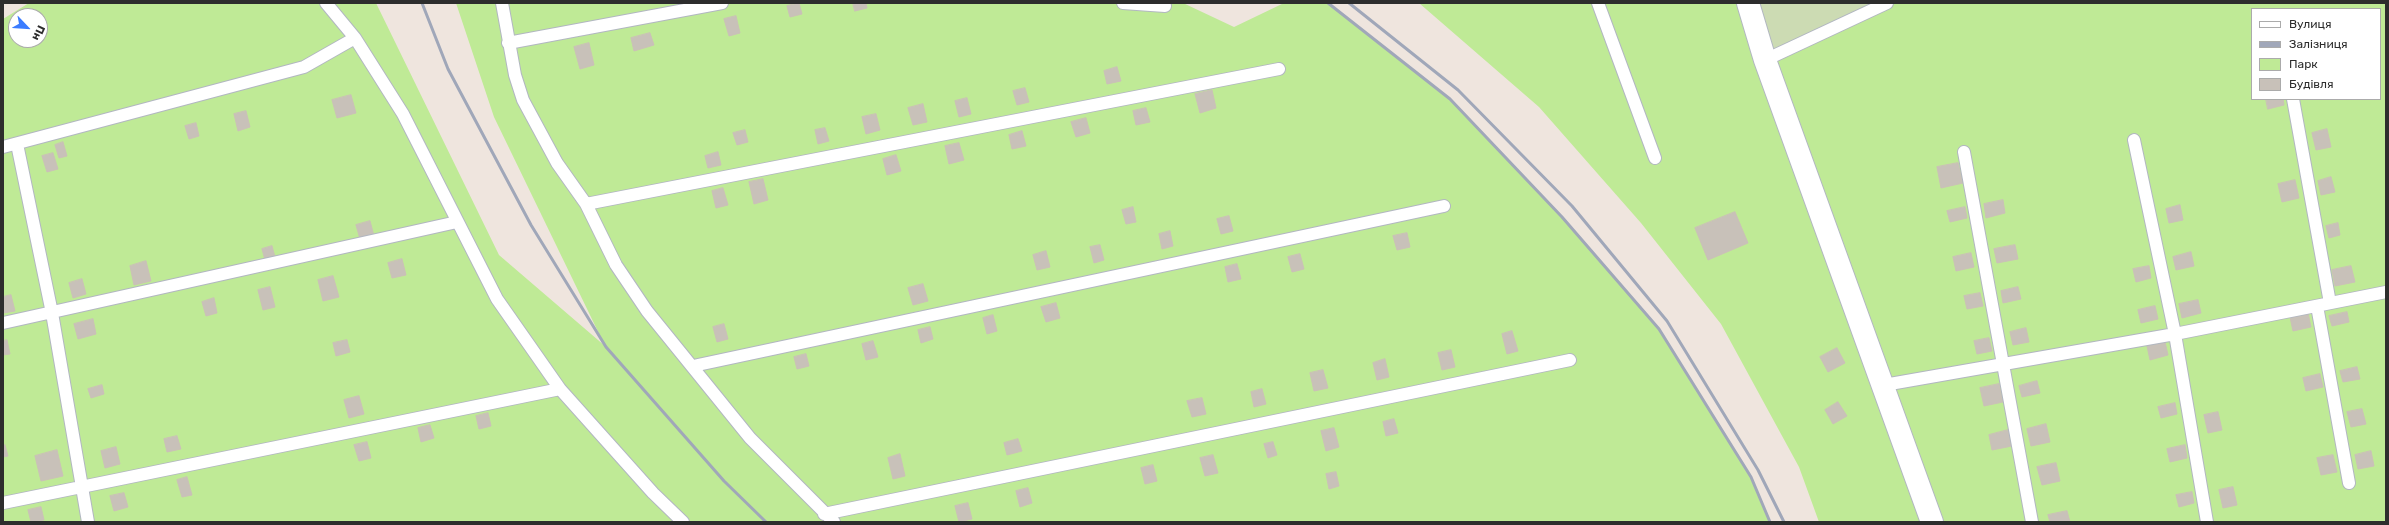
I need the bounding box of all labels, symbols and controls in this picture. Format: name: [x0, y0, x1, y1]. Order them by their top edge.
north arrow: [8, 8, 48, 48]
legend: [2251, 8, 2381, 100]
text: Вулиця: [2289, 17, 2331, 31]
text: Пн: [29, 23, 48, 43]
text: Залізниця: [2289, 37, 2348, 51]
text: Парк: [2289, 57, 2318, 71]
text: Будівля: [2289, 77, 2334, 91]

